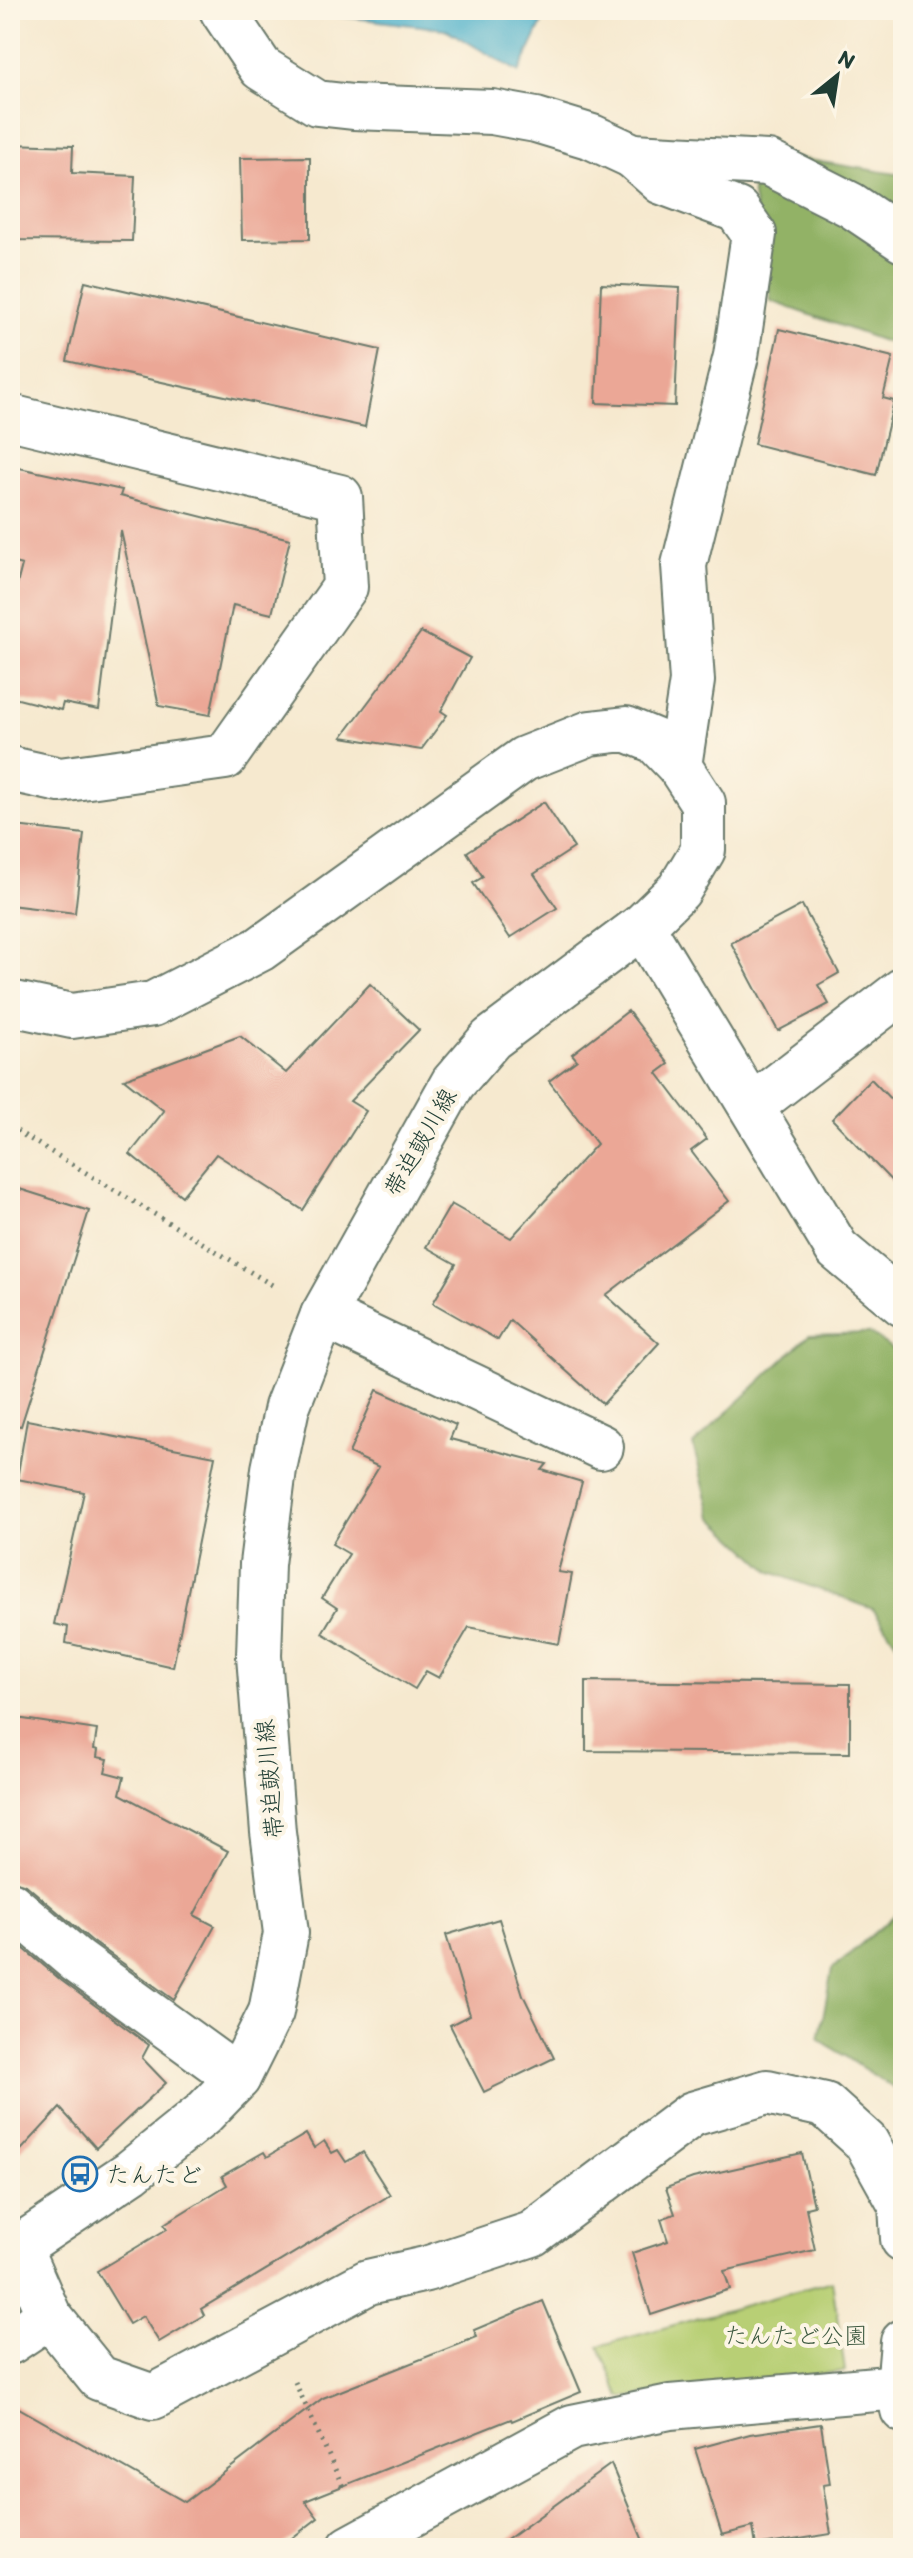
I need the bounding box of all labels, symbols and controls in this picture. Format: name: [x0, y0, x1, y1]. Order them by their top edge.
north arrow: [797, 36, 877, 116]
text: N: [834, 44, 860, 75]
street label: 帯迫皷川線: [377, 1083, 463, 1201]
street label: 帯迫皷川線: [249, 1718, 289, 1840]
bus stop icon: たんたど: [61, 2155, 99, 2193]
place label: たんたど: [106, 2160, 202, 2189]
park label: たんたど公園: [724, 2321, 868, 2350]

